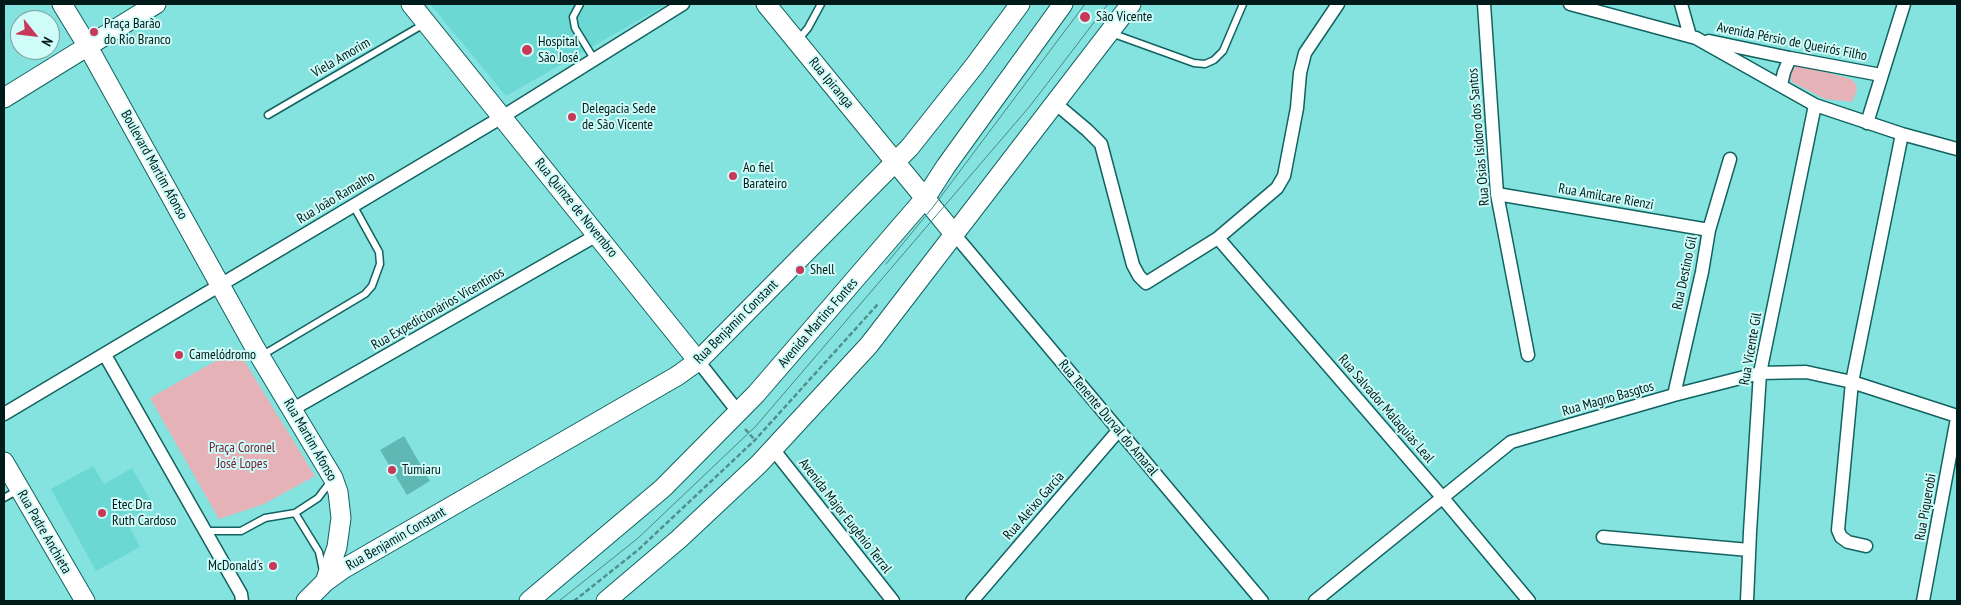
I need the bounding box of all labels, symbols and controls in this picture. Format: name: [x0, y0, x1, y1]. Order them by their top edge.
place label: São Vicente: [1096, 9, 1152, 25]
north arrow: [10, 10, 60, 60]
marker: São Vicente: [1078, 10, 1092, 24]
place label: Praça Barão do Rio Branco: [104, 16, 171, 48]
street label: Avenida Pérsio de Queirós Filho: [1715, 19, 1869, 65]
marker: Praça Barão do Rio Branco: [88, 26, 100, 38]
text: N: [38, 34, 57, 49]
street label: Viela Amorim: [309, 34, 373, 82]
place label: Hospital São José: [538, 34, 579, 66]
marker: Hospital São José: [520, 43, 534, 57]
street label: Rua Ipiranga: [805, 54, 857, 112]
street label: Rua Osias Isidoro dos Santos: [1465, 67, 1493, 207]
place label: Delegacia Sede de São Vicente: [582, 101, 656, 134]
street label: Boulevard Martim Afonso: [117, 108, 191, 222]
marker: Delegacia Sede de São Vicente: [566, 111, 578, 123]
street label: Rua Quinze de Novembro: [531, 155, 621, 261]
place label: Ao fiel Barateiro: [743, 160, 787, 192]
street label: Rua João Ramalho: [294, 168, 378, 228]
marker: Ao fiel Barateiro: [727, 170, 739, 182]
street label: Rua Amilcare Rienzi: [1557, 180, 1655, 214]
street label: Rua Destino Gil: [1669, 235, 1701, 311]
place label: Shell: [810, 262, 834, 278]
street label: Rua Expedicionários Vicentinos: [369, 264, 507, 354]
marker: Shell: [794, 264, 806, 276]
street label: Avenida Martins Fontes: [775, 275, 861, 371]
street label: Rua Benjamin Constant: [690, 276, 782, 368]
street label: Rua Vicente Gil: [1736, 311, 1766, 387]
place label: Camelódromo: [189, 347, 256, 363]
marker: Camelódromo: [173, 349, 185, 361]
street label: Rua Salvador Malaquias Leal: [1334, 351, 1438, 467]
street label: Rua Tenente Durval do Amaral: [1055, 357, 1161, 479]
street label: Rua Magno Basgtos: [1560, 378, 1656, 420]
street label: Rua Martim Afonso: [280, 396, 340, 484]
park label: Praça Coronel José Lopes: [209, 440, 275, 472]
street label: Avenida Major Eugênio Terral: [795, 455, 895, 577]
place label: Tumiaru: [402, 462, 441, 478]
marker: Tumiaru: [386, 464, 398, 476]
street label: Rua Aleixo Garcia: [1000, 469, 1068, 543]
street label: Rua Piquerobi: [1912, 472, 1940, 542]
street label: Rua Padre Anchieta: [13, 487, 75, 577]
place label: Etec Dra Ruth Cardoso: [112, 497, 176, 530]
street label: Rua Benjamin Constant: [343, 504, 449, 574]
marker: Etec Dra Ruth Cardoso: [96, 507, 108, 519]
place label: McDonald's: [208, 558, 263, 574]
marker: McDonald's: [267, 560, 279, 572]

